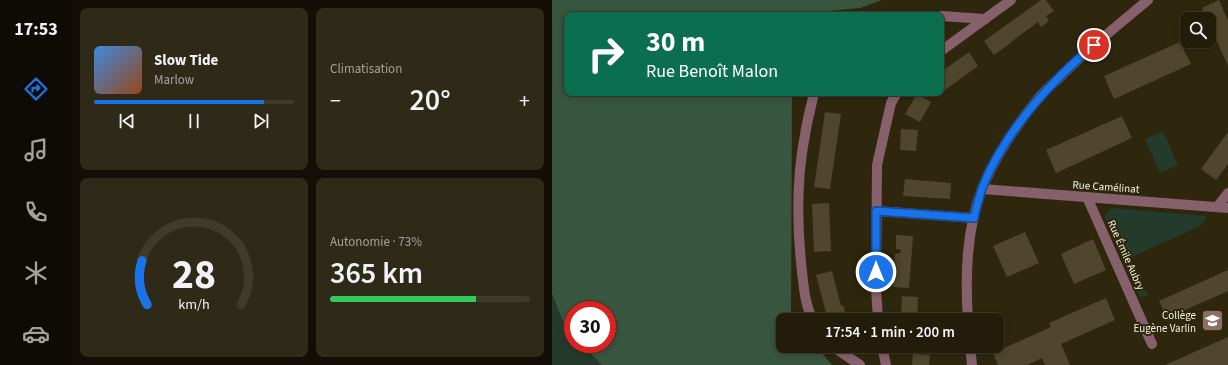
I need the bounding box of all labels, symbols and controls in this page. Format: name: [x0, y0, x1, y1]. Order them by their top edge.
map controls: [1180, 12, 1216, 48]
button: search: [1180, 12, 1216, 48]
text: 17:53: [14, 17, 58, 42]
text: 30 m: [646, 22, 705, 62]
icon: right: [580, 28, 632, 80]
pin: [1077, 28, 1111, 62]
icon: arrive: [1083, 34, 1105, 56]
text: Slow Tide: [154, 50, 218, 71]
text: Rue Benoît Malon: [646, 59, 778, 84]
text: Climatisation: [330, 60, 402, 78]
text: Marlow: [154, 71, 194, 89]
icon: directions: [22, 75, 50, 103]
text: 20°: [409, 79, 451, 122]
text: −: [330, 85, 341, 117]
text: +: [519, 85, 530, 117]
icon: previous: [116, 110, 138, 132]
icon: pause: [183, 110, 205, 132]
icon: next: [250, 110, 272, 132]
icon: music: [22, 136, 50, 164]
street label: Rue Camélinat: [1072, 177, 1140, 197]
icon: phone: [22, 198, 50, 226]
street label: Rue Émile Aubry: [1104, 218, 1148, 292]
text: Autonomie · 73%: [330, 233, 422, 251]
text: 28: [172, 245, 216, 305]
position arrow: [855, 251, 897, 293]
text: 365 km: [330, 252, 423, 295]
icon: climate: [22, 259, 50, 287]
text: km/h: [178, 294, 210, 315]
speed limit sign: 30: [564, 301, 616, 353]
place label: Collège Eugène Varlin: [1133, 308, 1197, 336]
school or university icon: Collège Eugène Varlin: [1199, 308, 1225, 334]
icon: car: [22, 320, 50, 348]
text: 17:54 · 1 min · 200 m: [825, 322, 955, 343]

